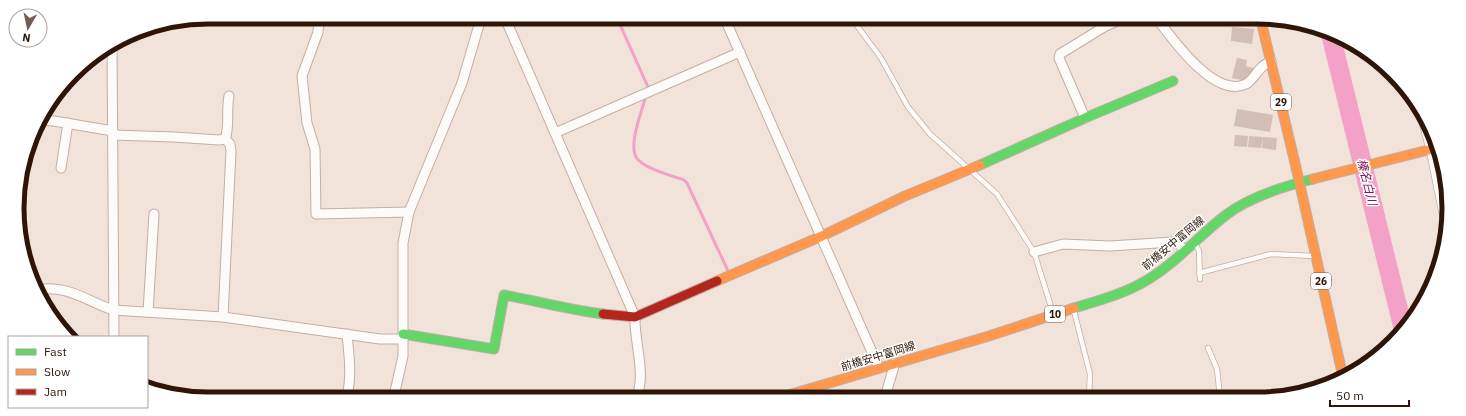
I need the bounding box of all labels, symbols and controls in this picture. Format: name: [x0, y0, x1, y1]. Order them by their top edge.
north arrow: [8, 8, 48, 48]
text: N: [21, 30, 31, 45]
road number: 29: [1271, 94, 1291, 110]
water label: 榛名白川: [1354, 157, 1381, 209]
street label: 前橋安中富岡線: [1139, 213, 1207, 273]
road number: 26: [1311, 273, 1331, 289]
road number: 10: [1045, 306, 1065, 322]
legend: [8, 336, 148, 408]
street label: 前橋安中富岡線: [839, 338, 917, 374]
text: Fast: [44, 344, 67, 359]
text: Slow: [44, 364, 70, 379]
scale bar: [1330, 382, 1409, 408]
text: Jam: [44, 384, 67, 399]
text: 50 m: [1336, 388, 1364, 403]

